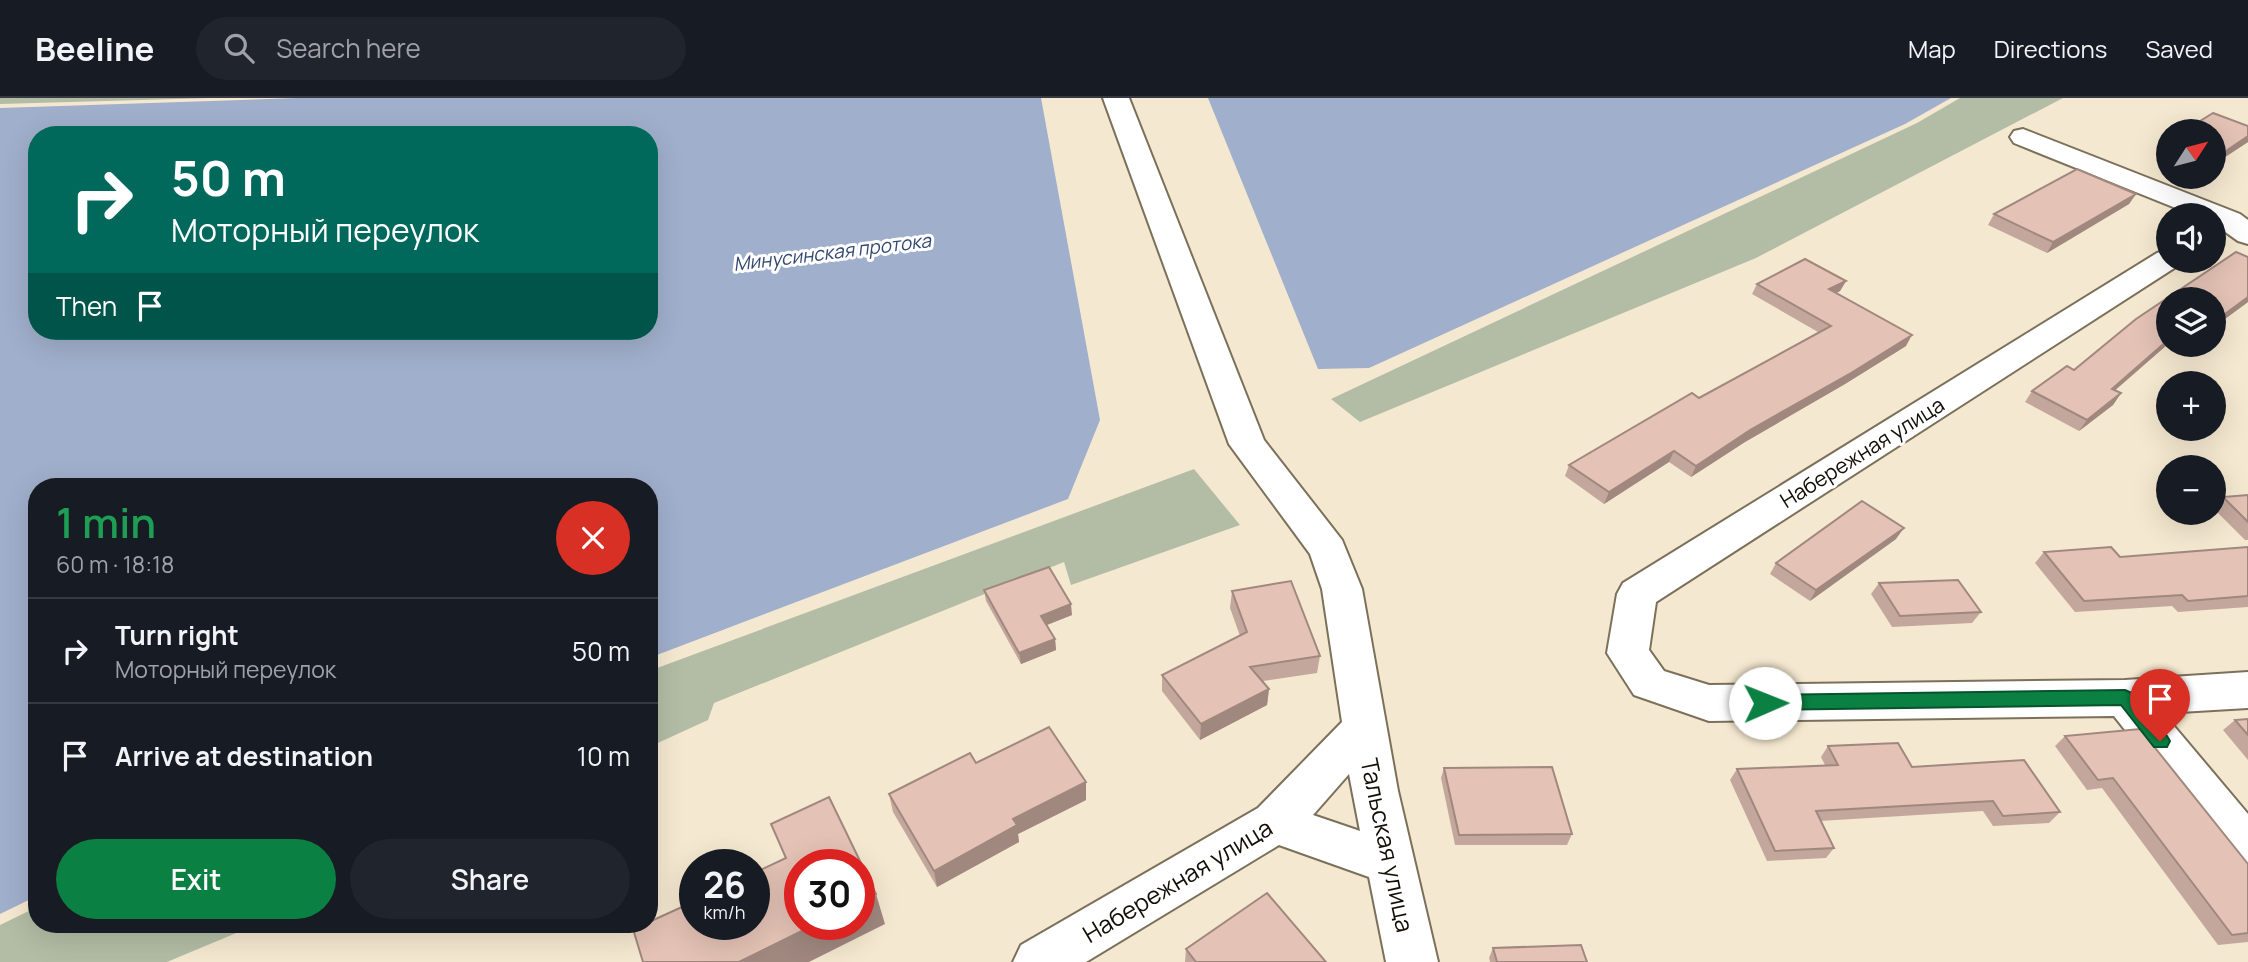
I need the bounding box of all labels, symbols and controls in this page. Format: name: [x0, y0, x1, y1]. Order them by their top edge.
search box: [196, 17, 686, 80]
text: Beeline: [35, 26, 154, 71]
icon: search: [220, 29, 258, 67]
text: Search here: [276, 30, 421, 66]
text: Map: [1908, 32, 1956, 65]
text: Directions: [1994, 32, 2107, 65]
text: Saved: [2145, 32, 2213, 65]
north arrow: [2156, 119, 2226, 189]
map controls: [2156, 119, 2226, 525]
text: 50 m: [171, 144, 286, 211]
icon: right: [56, 154, 147, 245]
button: sound: [2156, 203, 2226, 273]
text: Моторный переулок: [171, 208, 479, 252]
water label: Минусинская протока: [732, 227, 934, 277]
icon: arrive: [131, 287, 169, 325]
button: layers: [2156, 287, 2226, 357]
text: Then: [56, 288, 117, 324]
button: +: [2156, 371, 2226, 441]
street label: Набережная улица: [1775, 390, 1949, 514]
button: −: [2156, 455, 2226, 525]
text: 1 min: [56, 493, 156, 551]
button: close: [556, 501, 630, 575]
text: 60 m · 18:18: [56, 548, 174, 580]
text: Turn right: [115, 617, 239, 653]
icon: right: [56, 632, 94, 670]
text: 50 m: [572, 633, 630, 669]
text: Моторный переулок: [115, 653, 336, 685]
position arrow: [1728, 666, 1802, 740]
pin: [2130, 669, 2190, 741]
icon: arrive: [2141, 680, 2179, 718]
icon: arrive: [56, 737, 94, 775]
text: Arrive at destination: [115, 738, 373, 774]
text: 10 m: [577, 738, 630, 774]
street label: Тальская улица: [1353, 755, 1423, 935]
street label: Набережная улица: [1076, 810, 1278, 950]
button: Exit: [56, 839, 336, 919]
button: Share: [350, 839, 630, 919]
speed limit sign: 30: [784, 849, 875, 940]
text: 26: [703, 861, 746, 909]
text: km/h: [704, 900, 745, 924]

